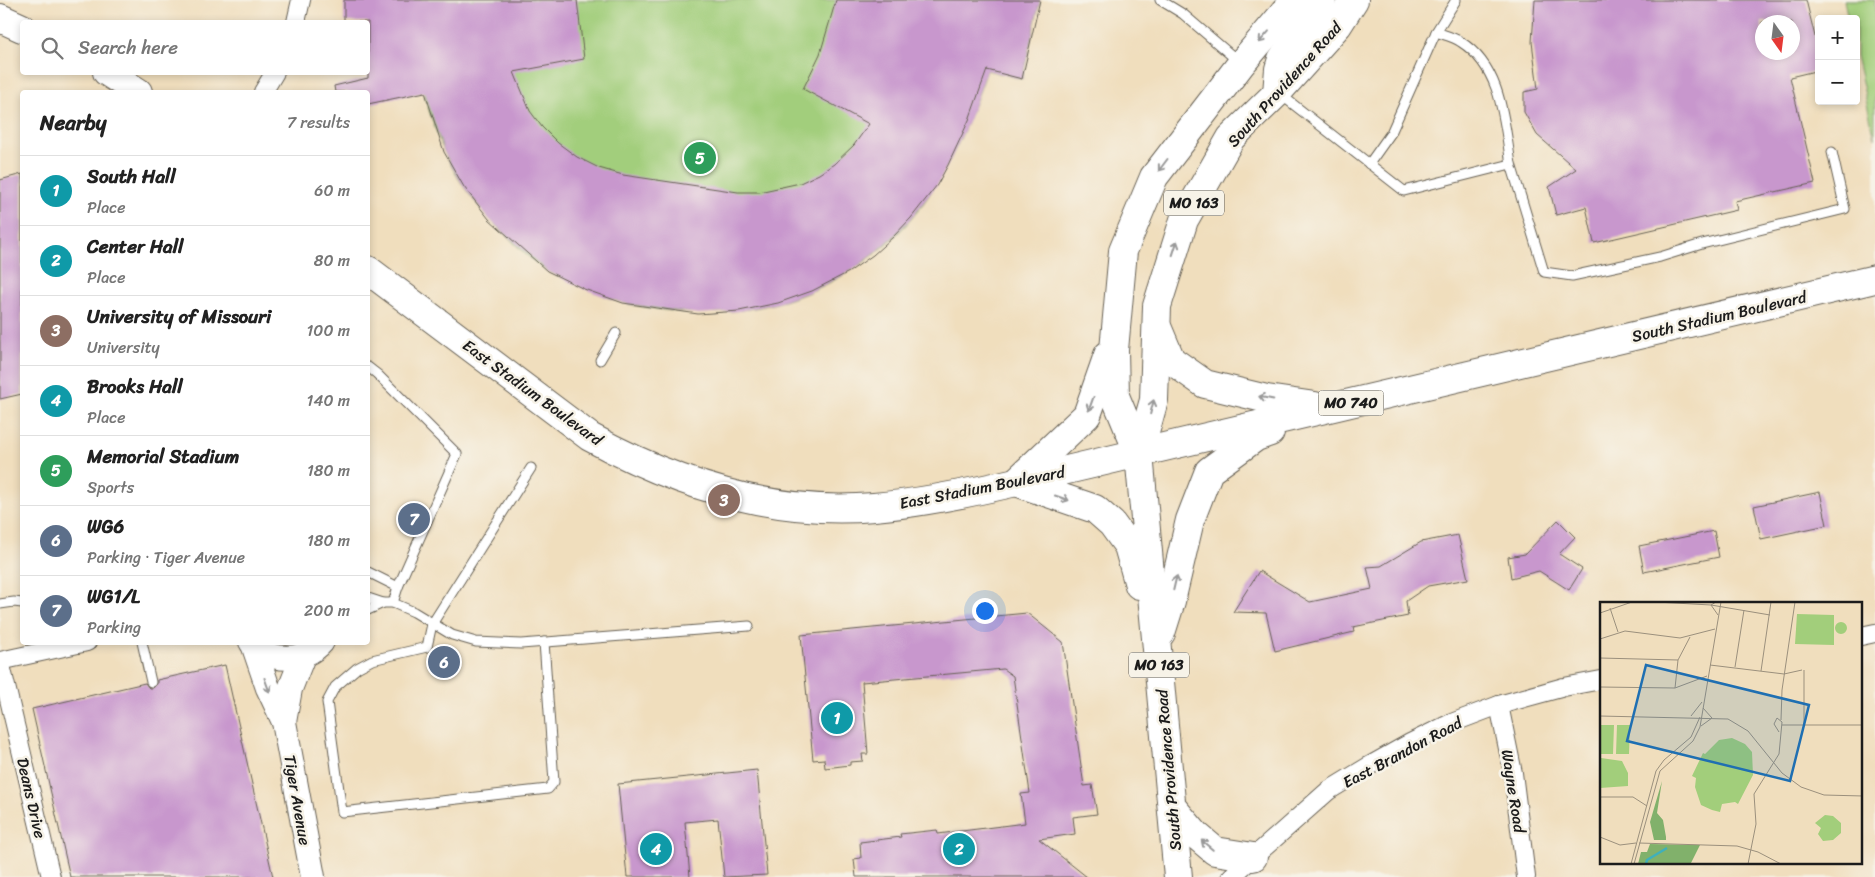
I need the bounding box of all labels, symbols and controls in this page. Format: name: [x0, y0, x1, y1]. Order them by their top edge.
street label: South Providence Road: [1220, 13, 1350, 154]
north arrow: [1755, 15, 1800, 60]
map controls: [1815, 15, 1860, 105]
button: +: [1815, 15, 1860, 60]
search box: [20, 20, 370, 75]
text: Search here: [78, 31, 178, 64]
one-way arrow: [1258, 31, 1269, 44]
icon: search: [38, 34, 66, 62]
button: −: [1815, 60, 1860, 105]
text: Nearby: [40, 104, 106, 142]
text: 7 results: [287, 108, 350, 137]
pin: 5: [684, 139, 716, 177]
one-way arrow: [1158, 158, 1169, 171]
text: South Hall: [87, 160, 176, 193]
text: 1: [53, 176, 59, 205]
text: 60 m: [314, 176, 350, 205]
road number: MO 163: [1164, 190, 1224, 216]
text: Place: [87, 193, 126, 222]
text: Center Hall: [87, 230, 183, 263]
one-way arrow: [1171, 240, 1181, 256]
text: 2: [51, 246, 61, 275]
text: 80 m: [314, 246, 350, 275]
text: Place: [87, 263, 126, 292]
street label: South Stadium Boulevard: [1629, 282, 1811, 351]
text: University of Missouri: [87, 300, 271, 333]
text: 3: [52, 316, 60, 345]
text: 100 m: [306, 316, 350, 345]
street label: East Stadium Boulevard: [456, 331, 610, 454]
text: University: [87, 333, 160, 362]
text: Brooks Hall: [87, 370, 183, 403]
text: 4: [51, 386, 61, 415]
text: 140 m: [307, 386, 350, 415]
road number: MO 740: [1318, 390, 1384, 416]
one-way arrow: [1258, 393, 1274, 403]
one-way arrow: [1086, 396, 1095, 412]
one-way arrow: [1148, 399, 1157, 415]
text: Place: [87, 403, 126, 432]
text: Memorial Stadium: [87, 440, 239, 473]
text: 5: [51, 456, 61, 485]
text: 180 m: [307, 456, 350, 485]
street label: East Stadium Boulevard: [897, 457, 1069, 518]
text: Sports: [87, 473, 134, 502]
pin: 3: [708, 481, 740, 519]
one-way arrow: [1054, 494, 1070, 503]
pin: 7: [398, 500, 430, 538]
text: WG6: [87, 510, 124, 543]
text: 6: [51, 526, 61, 555]
text: 180 m: [307, 526, 350, 555]
text: Parking · Tiger Avenue: [87, 543, 245, 572]
one-way arrow: [1171, 575, 1180, 591]
text: WG1/L: [87, 580, 140, 613]
text: 7: [51, 596, 61, 625]
text: 200 m: [304, 596, 350, 625]
your location: [972, 598, 998, 624]
inset map: [1600, 602, 1862, 864]
text: Parking: [87, 613, 141, 642]
pin: 6: [428, 643, 460, 681]
road number: MO 163: [1129, 652, 1189, 678]
one-way arrow: [263, 677, 273, 692]
street label: South Providence Road: [1147, 687, 1190, 852]
pin: 1: [821, 699, 853, 737]
street label: East Brandon Road: [1337, 708, 1469, 796]
street label: Wayne Road: [1493, 747, 1535, 836]
street label: Tiger Avenue: [275, 753, 320, 848]
street label: Deans Drive: [8, 755, 55, 841]
pin: 4: [640, 830, 672, 868]
pin: 2: [943, 830, 975, 868]
one-way arrow: [1201, 839, 1214, 850]

